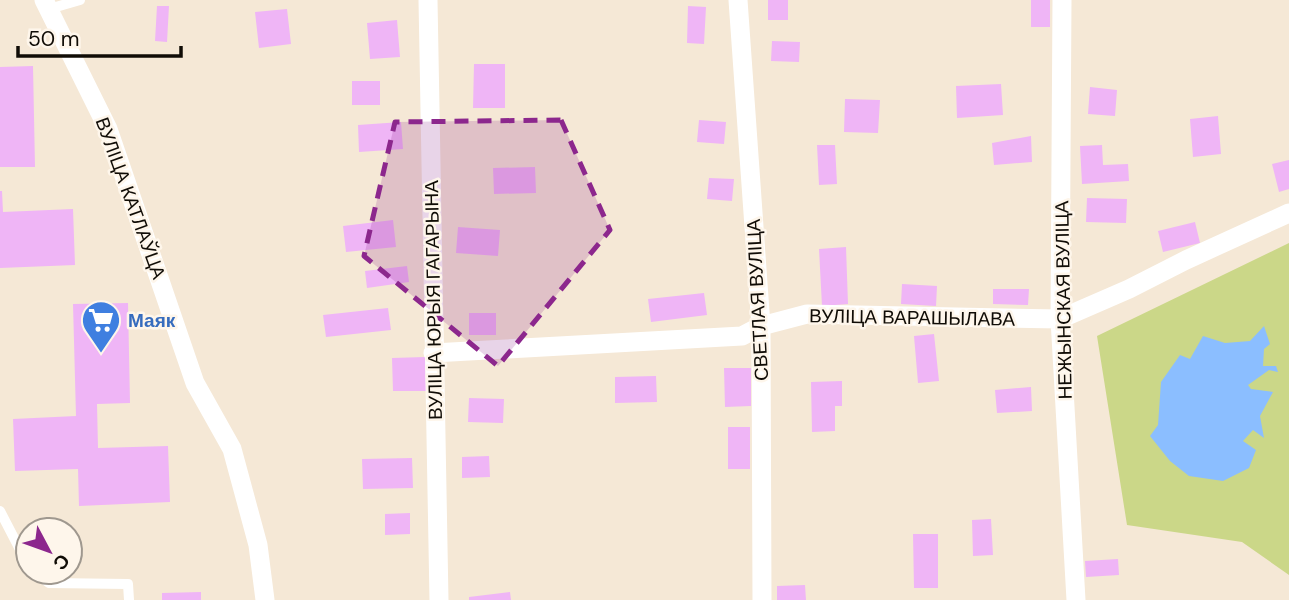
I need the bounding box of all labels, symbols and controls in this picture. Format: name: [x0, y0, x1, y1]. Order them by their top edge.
scale bar: [18, 14, 180, 58]
text: 50 m: [28, 25, 79, 53]
street label: ВУЛІЦА КАТЛАЎЦА: [90, 114, 172, 283]
street label: ВУЛІЦА ЮРЫЯ ГАГАРЫНА: [419, 180, 448, 420]
street label: НЕЖЫНСКАЯ ВУЛІЦА: [1049, 200, 1078, 400]
street label: СВЕТЛАЯ ВУЛІЦА: [741, 218, 774, 382]
supermarket icon: Маяк: [80, 299, 122, 354]
street label: ВУЛІЦА ВАРАШЫЛАВА: [809, 303, 1015, 332]
place label: Маяк: [128, 308, 176, 333]
north arrow: [14, 516, 84, 586]
text: С: [47, 548, 75, 575]

